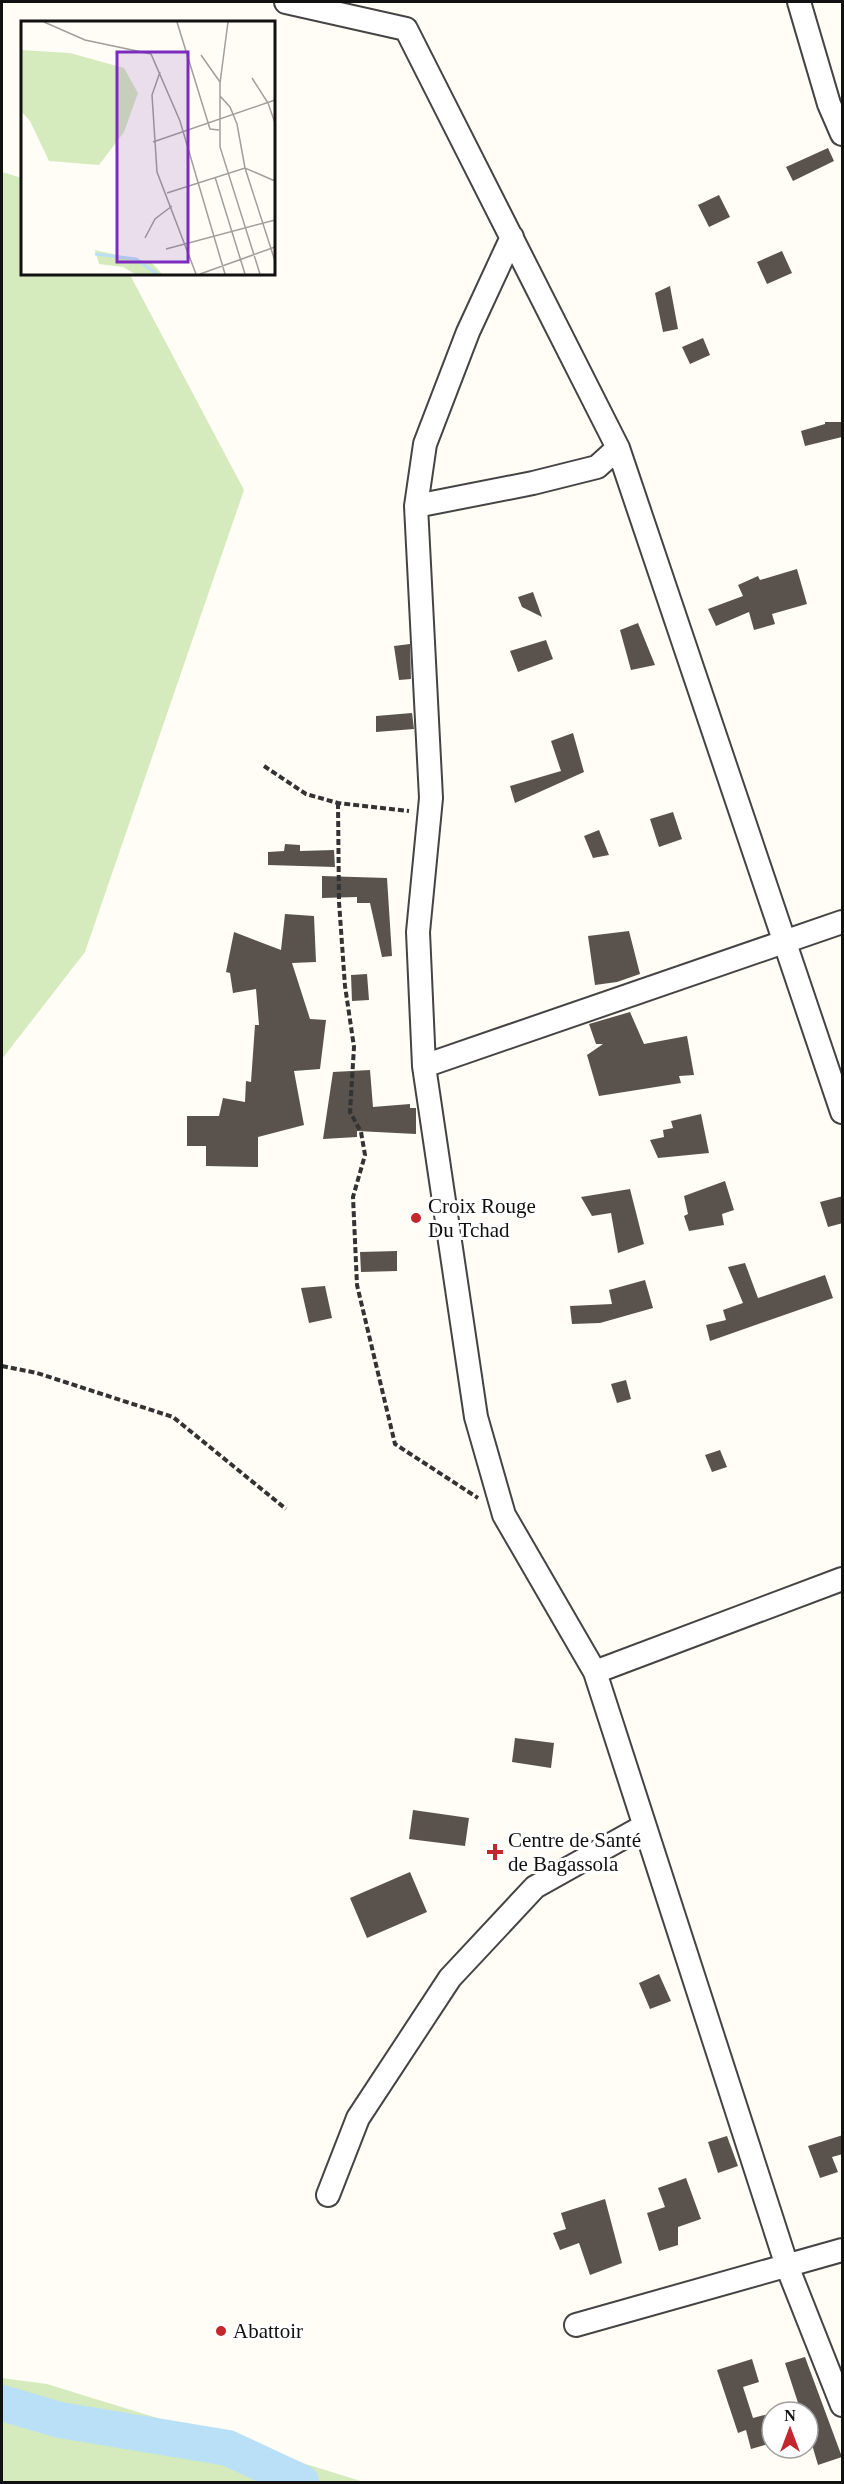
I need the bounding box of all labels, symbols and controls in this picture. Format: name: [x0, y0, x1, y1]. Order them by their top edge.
inset map: [21, 21, 274, 274]
place label: Croix Rouge Du Tchad: [428, 1194, 536, 1242]
marker: Croix Rouge Du Tchad: [409, 1211, 423, 1225]
place label: Centre de Santé de Bagassola: [508, 1828, 641, 1876]
marker: Centre de Santé de Bagassola: [486, 1843, 504, 1861]
place label: Abattoir: [233, 2319, 303, 2343]
marker: Abattoir: [214, 2324, 228, 2338]
north arrow: [760, 2400, 820, 2460]
text: N: [784, 2407, 796, 2424]

